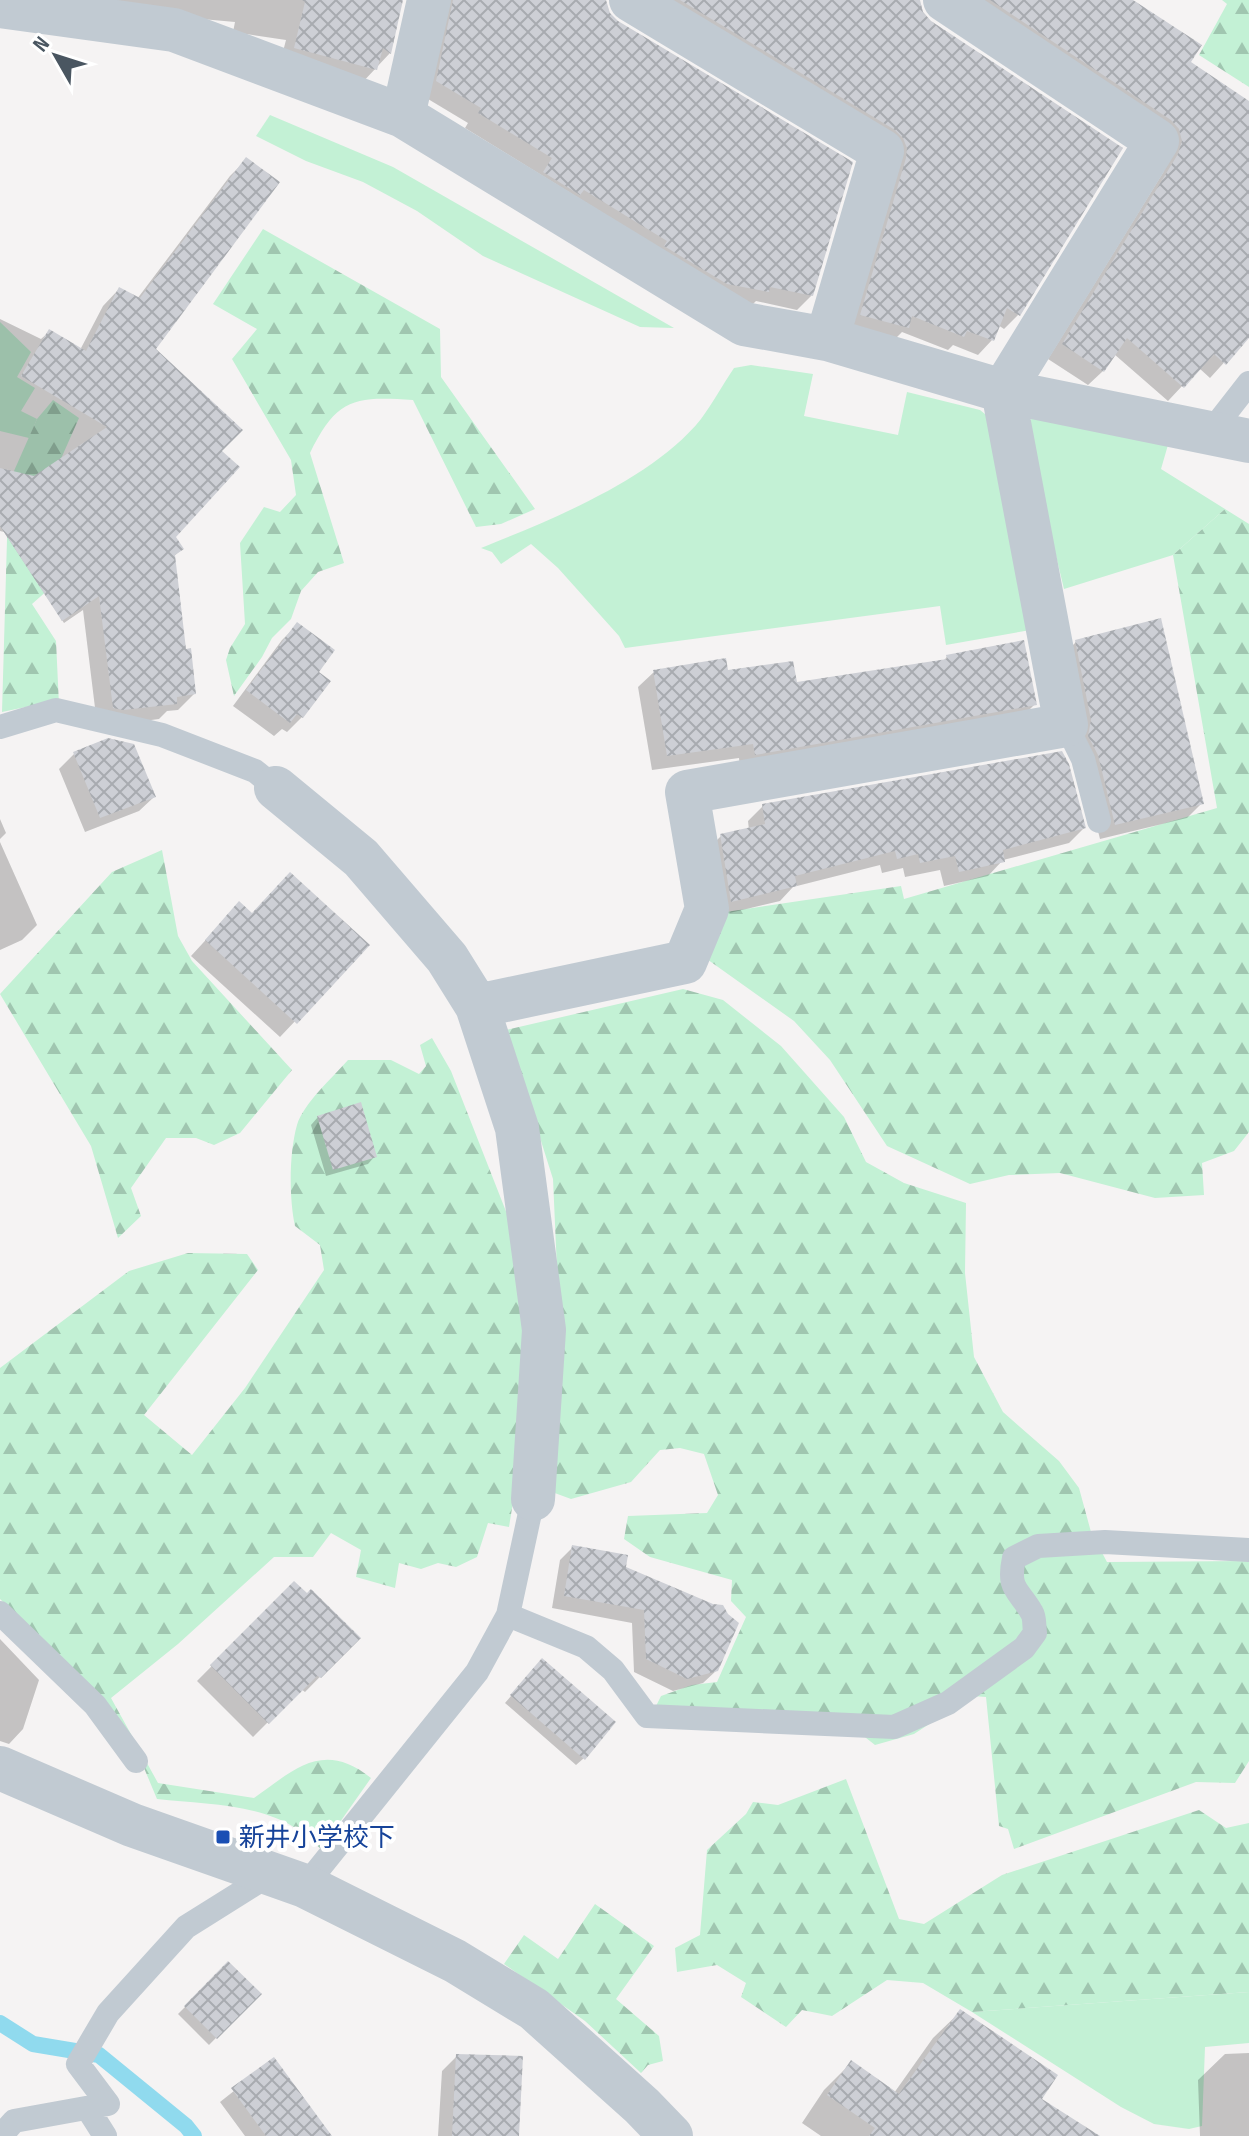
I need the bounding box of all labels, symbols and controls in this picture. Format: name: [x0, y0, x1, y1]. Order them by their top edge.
north arrow: [16, 16, 96, 96]
text: N: [27, 31, 56, 57]
place label: 新井小学校下: [239, 1823, 395, 1854]
marker: 新井小学校下: [214, 1828, 232, 1846]

